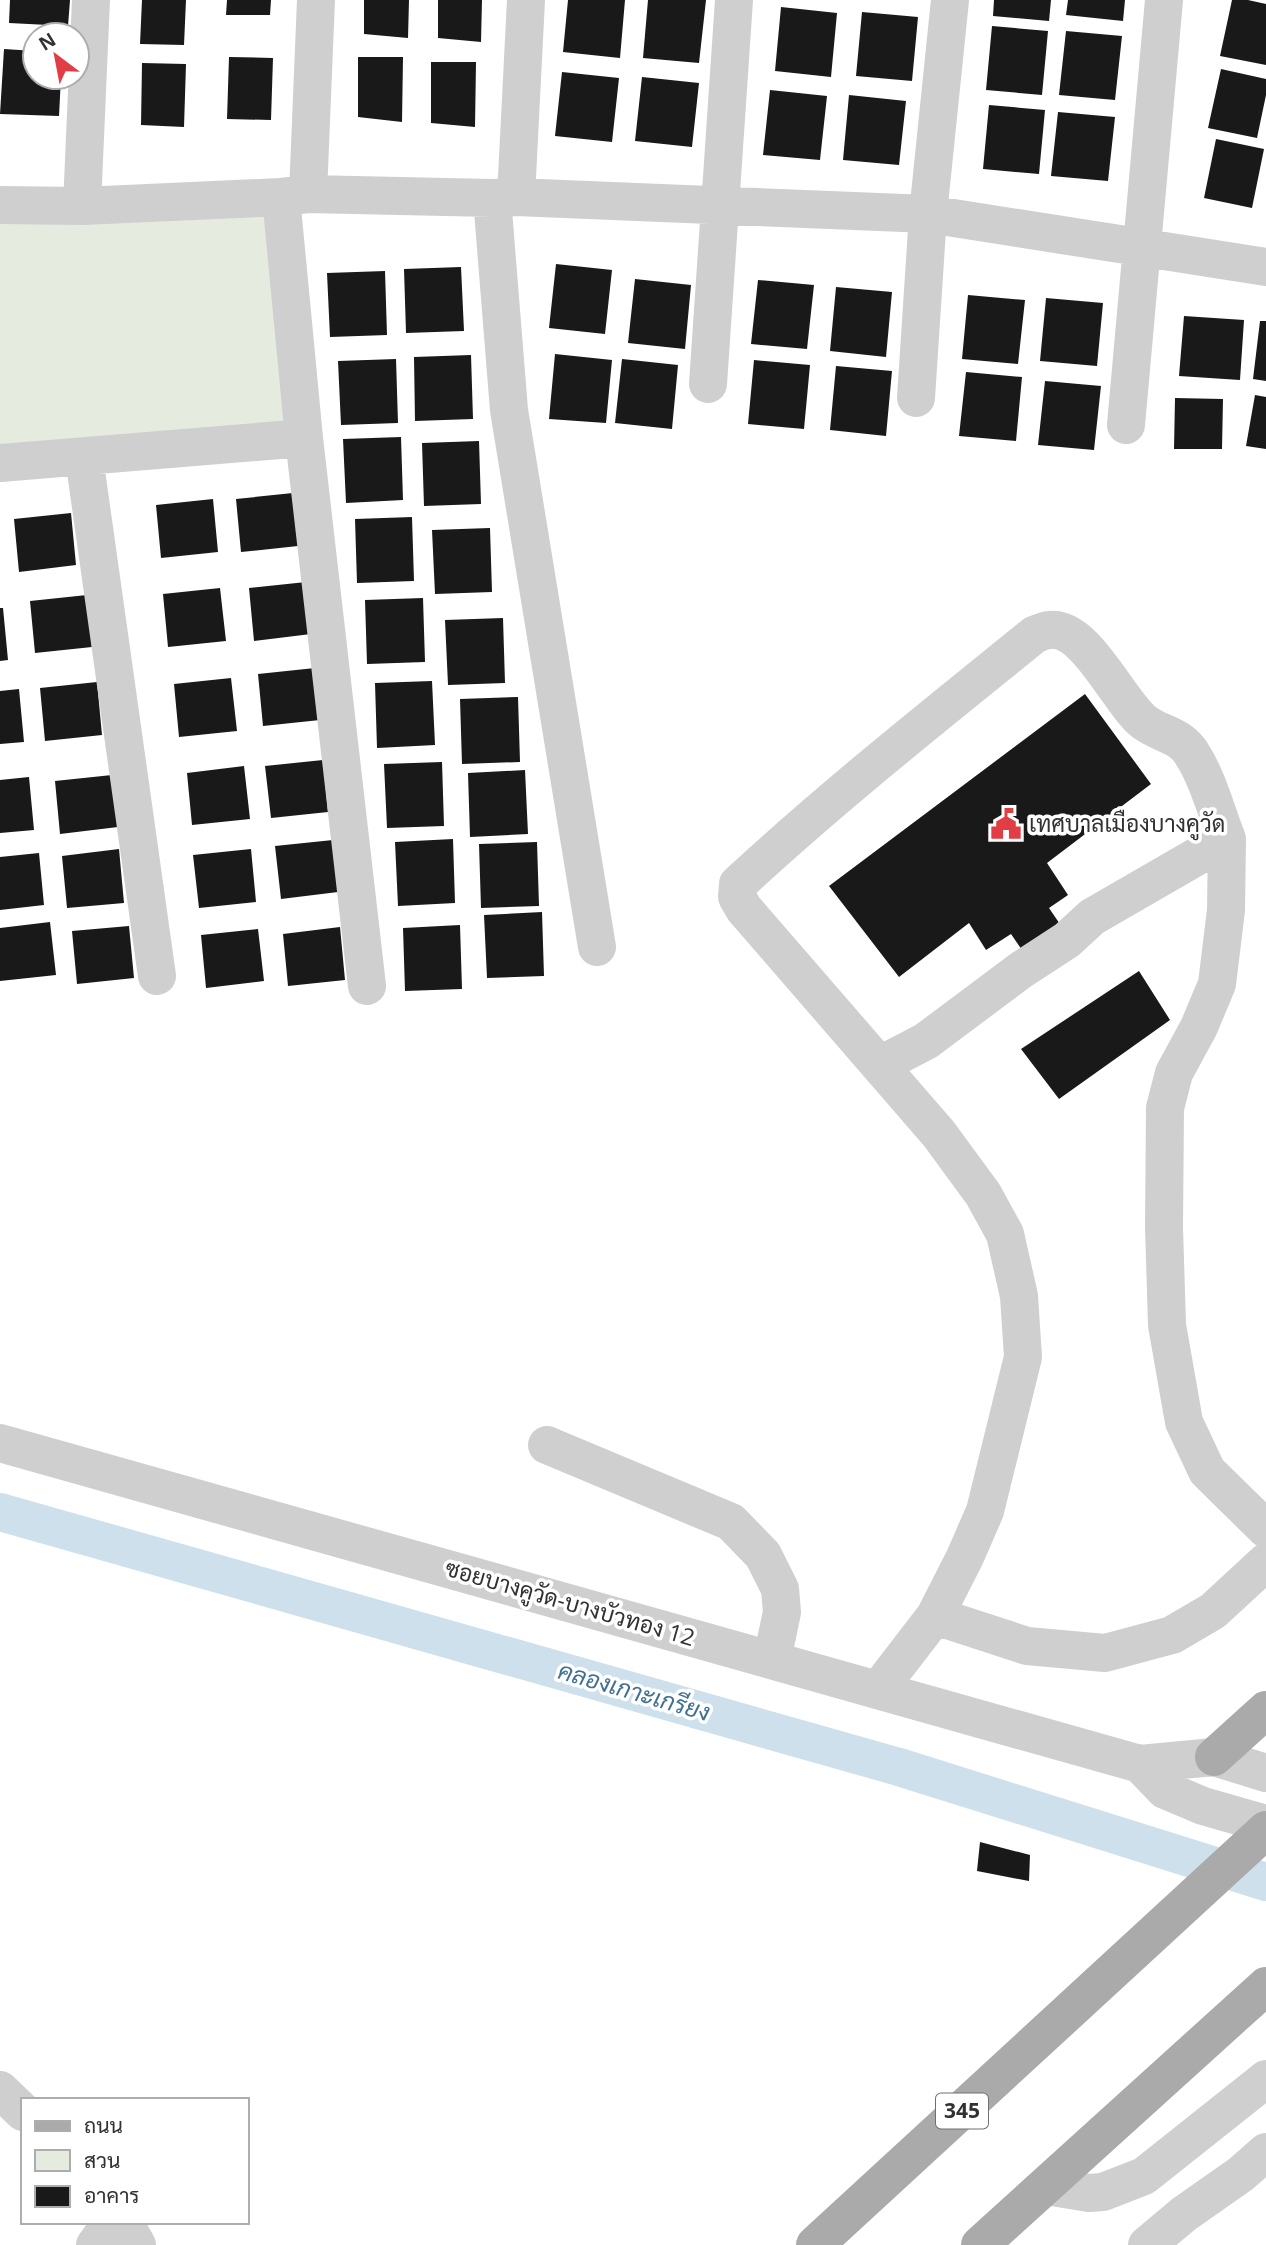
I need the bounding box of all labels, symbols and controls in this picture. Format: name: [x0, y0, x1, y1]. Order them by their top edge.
north arrow: [21, 21, 91, 91]
text: N: [34, 26, 60, 57]
public building icon: เทศบาลเมืองบางคูวัด: [989, 807, 1023, 841]
place label: เทศบาลเมืองบางคูวัด: [1029, 807, 1225, 841]
street label: ซอยบางคูวัด-บางบัวทอง 12: [441, 1551, 699, 1655]
water label: คลองเกาะเกรียง: [555, 1653, 714, 1728]
road number: 345: [936, 2094, 988, 2128]
legend: [21, 2098, 248, 2224]
text: ถนน: [84, 2111, 123, 2139]
text: สวน: [84, 2146, 120, 2174]
text: อาคาร: [84, 2181, 140, 2209]

